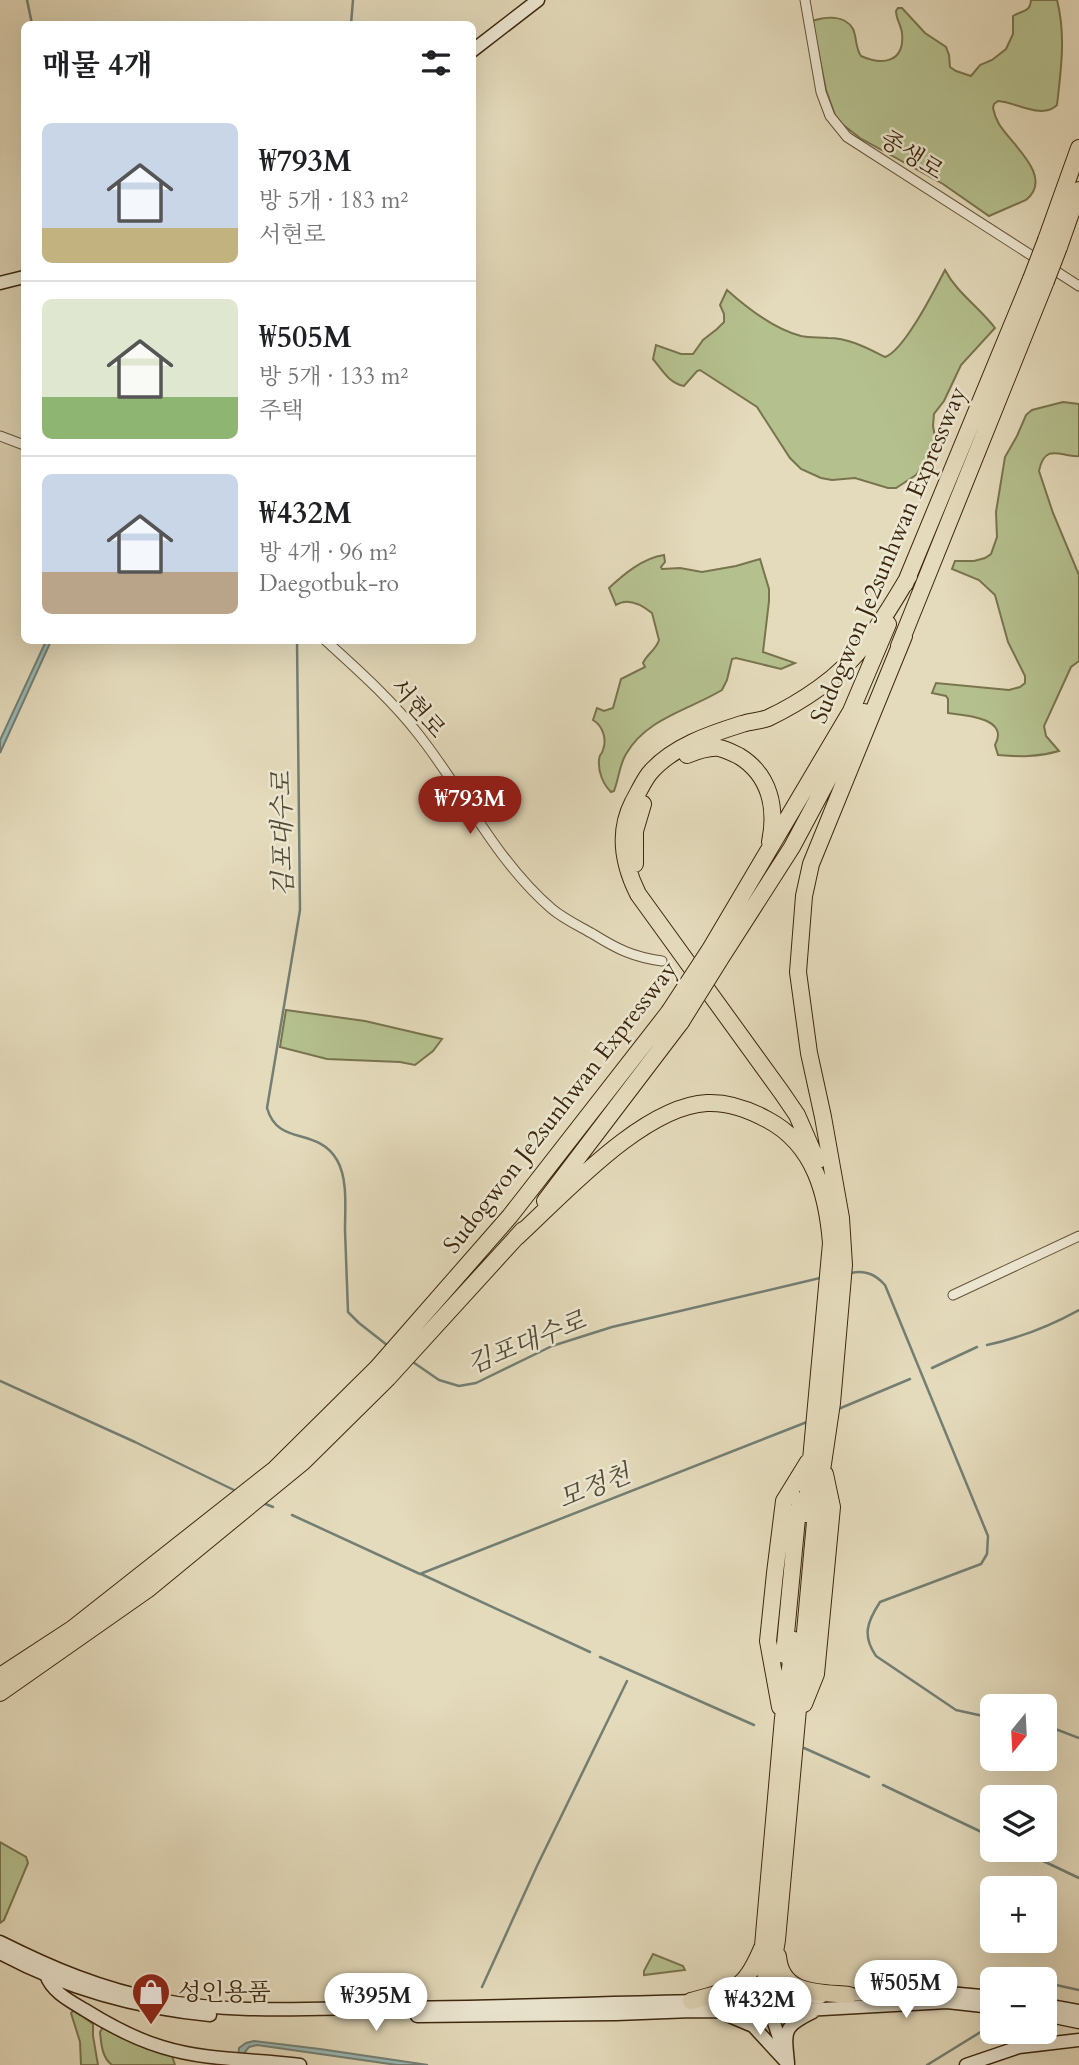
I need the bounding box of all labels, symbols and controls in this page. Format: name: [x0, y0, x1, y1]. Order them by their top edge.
icon: filters: [417, 44, 455, 82]
text: 매물 4개: [42, 45, 152, 86]
street label: 종생로: [873, 123, 950, 188]
text: ₩793M: [259, 141, 352, 182]
icon: home: [98, 151, 182, 235]
text: 방 5개 · 183 m²: [259, 185, 408, 216]
text: 서현로: [259, 219, 326, 250]
text: ₩505M: [259, 317, 352, 358]
icon: home: [98, 327, 182, 411]
text: 방 5개 · 133 m²: [259, 361, 408, 392]
street label: Sudogwon Je2sunhwan Expressway: [802, 381, 975, 729]
text: 주택: [259, 395, 303, 426]
text: ₩432M: [259, 493, 352, 534]
icon: home: [98, 502, 182, 586]
text: 방 4개 · 96 m²: [259, 537, 396, 568]
text: Daegotbuk-ro: [259, 568, 399, 599]
street label: 서현로: [382, 671, 453, 745]
water label: 김포대수로: [264, 770, 301, 897]
pin: ₩793M: [421, 776, 519, 836]
text: ₩793M: [434, 783, 506, 814]
street label: Sudogwon Je2sunhwan Expressway: [436, 954, 685, 1261]
water label: 김포대수로: [461, 1302, 592, 1382]
water label: 모정천: [553, 1455, 637, 1517]
north arrow: [980, 1694, 1057, 1771]
map controls: [980, 1694, 1057, 2044]
button: layers: [980, 1785, 1057, 1862]
button: +: [980, 1876, 1057, 1953]
pin: ₩505M: [857, 1960, 955, 2020]
text: ₩505M: [870, 1967, 942, 1998]
button: −: [980, 1967, 1057, 2044]
shop icon: 성인용품: [130, 1971, 172, 2026]
pin: ₩395M: [327, 1974, 425, 2033]
place label: 성인용품: [178, 1976, 271, 2009]
pin: ₩432M: [711, 1978, 809, 2037]
text: ₩395M: [340, 1980, 412, 2011]
text: ₩432M: [724, 1984, 796, 2015]

